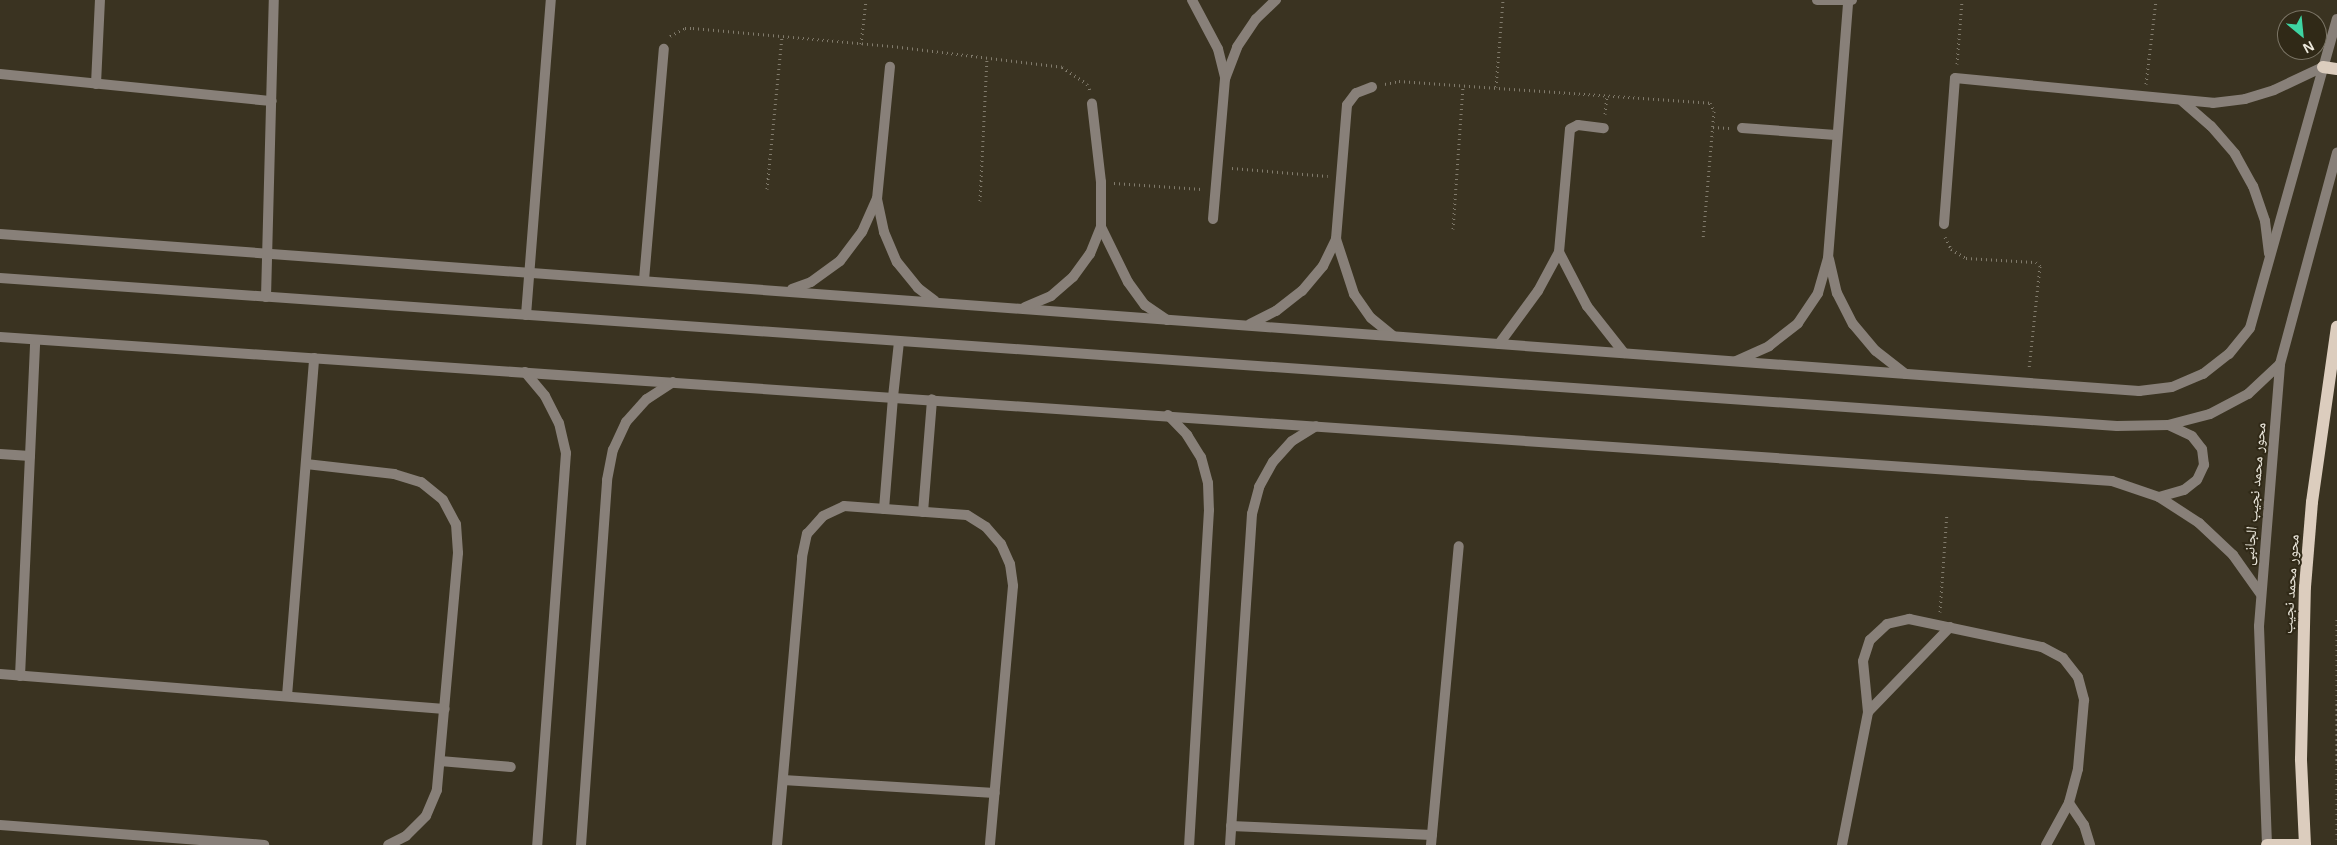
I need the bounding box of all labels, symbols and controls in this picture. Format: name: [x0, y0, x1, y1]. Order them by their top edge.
north arrow: [2277, 10, 2327, 60]
text: N: [2300, 38, 2317, 57]
street label: محور محمد نجيب الجانبى: [2239, 422, 2269, 566]
street label: محور محمد نجيب: [2278, 534, 2302, 634]

